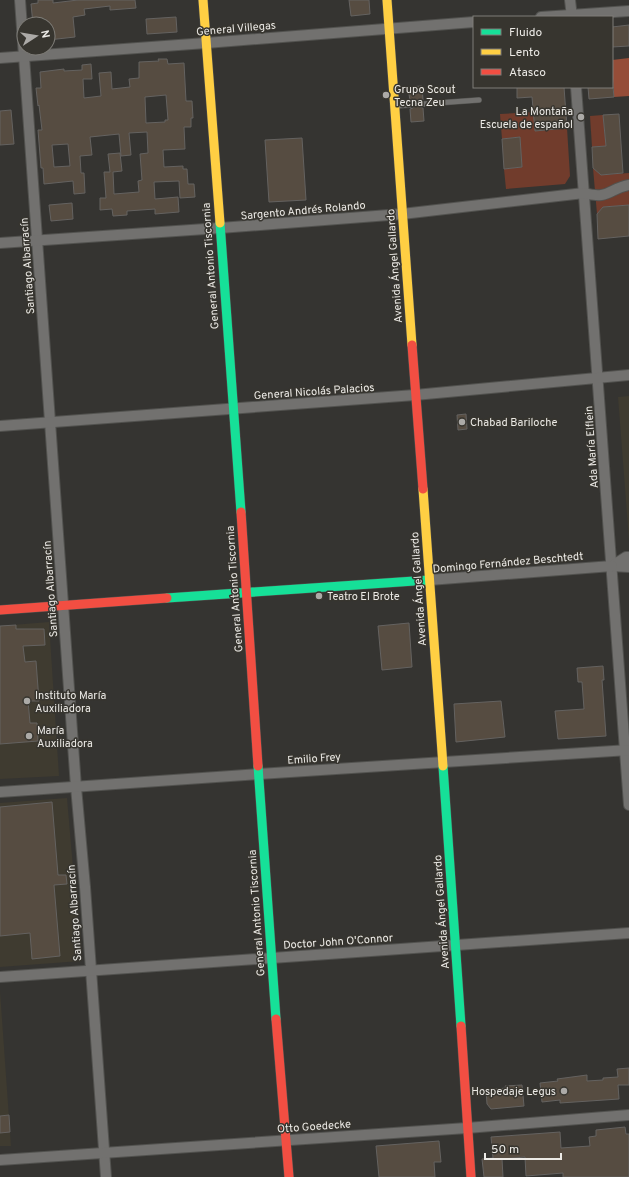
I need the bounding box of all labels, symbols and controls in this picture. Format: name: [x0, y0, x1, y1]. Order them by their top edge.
north arrow: [16, 16, 56, 56]
legend: [473, 16, 613, 88]
street label: General Villegas: [196, 19, 277, 39]
text: Fluido: [509, 25, 542, 41]
text: N: [37, 29, 52, 39]
text: Lento: [509, 45, 540, 61]
text: Atasco: [509, 65, 546, 81]
place label: Grupo Scout Tecna Zeu: [394, 83, 456, 110]
marker: Grupo Scout Tecna Zeu: [381, 90, 391, 100]
place label: La Montaña Escuela de español: [480, 105, 573, 132]
marker: La Montaña Escuela de español: [576, 112, 586, 122]
street label: Sargento Andrés Rolando: [240, 199, 366, 223]
street label: General Antonio Tiscornia: [200, 202, 222, 330]
street label: Avenida Ángel Gallardo: [383, 208, 406, 324]
street label: Santiago Albarracín: [18, 217, 38, 315]
street label: General Nicolás Palacios: [253, 381, 375, 403]
street label: Ada María Elflein: [582, 405, 602, 489]
place label: Chabad Bariloche: [470, 416, 558, 430]
marker: Chabad Bariloche: [457, 417, 467, 427]
street label: General Antonio Tiscornia: [224, 525, 246, 653]
street label: Avenida Ángel Gallardo: [407, 531, 430, 647]
street label: Santiago Albarracín: [41, 540, 61, 638]
street label: Domingo Fernández Beschtedt: [432, 549, 584, 577]
place label: Teatro El Brote: [327, 590, 400, 604]
marker: Teatro El Brote: [314, 591, 324, 601]
place label: Instituto María Auxiliadora: [35, 689, 106, 716]
marker: Instituto María Auxiliadora: [22, 696, 32, 706]
place label: María Auxiliadora: [37, 724, 93, 751]
marker: María Auxiliadora: [24, 731, 34, 741]
street label: Emilio Frey: [287, 750, 342, 768]
street label: General Antonio Tiscornia: [246, 849, 268, 977]
street label: Avenida Ángel Gallardo: [430, 854, 453, 970]
street label: Santiago Albarracín: [65, 864, 85, 962]
street label: Doctor John O'Connor: [283, 931, 394, 953]
place label: Hospedaje Legus: [471, 1085, 556, 1099]
marker: Hospedaje Legus: [559, 1086, 569, 1096]
street label: Otto Goedecke: [277, 1117, 352, 1137]
scale bar: [485, 1135, 561, 1161]
text: 50 m: [491, 1142, 519, 1158]

